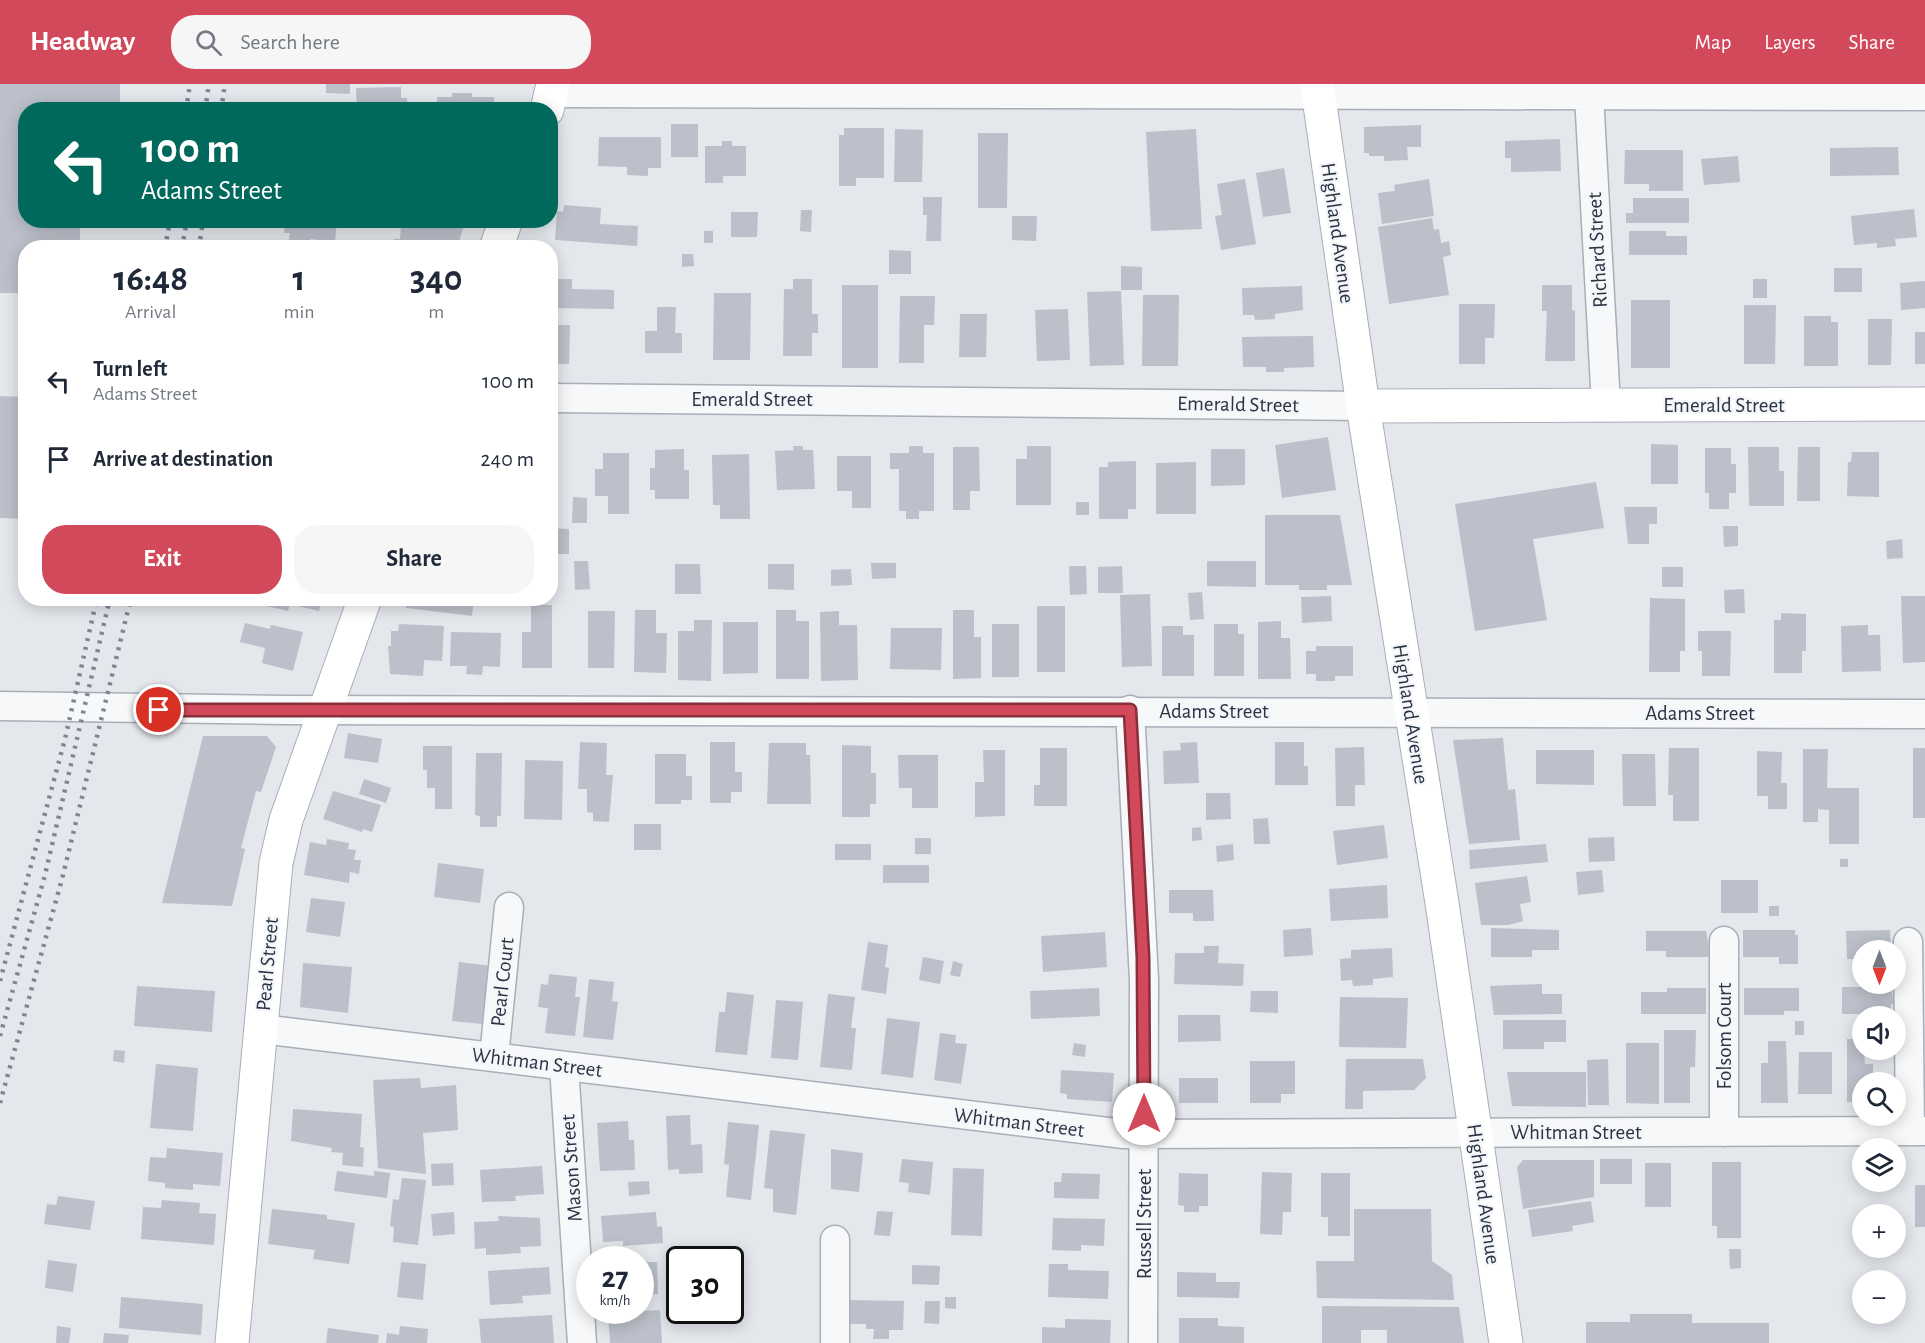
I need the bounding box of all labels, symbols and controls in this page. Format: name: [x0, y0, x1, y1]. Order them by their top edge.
search box: [171, 15, 591, 69]
icon: search: [192, 26, 225, 59]
text: Headway: [30, 28, 135, 56]
text: Search here: [240, 31, 340, 53]
text: Map: [1695, 32, 1731, 53]
text: Layers: [1764, 32, 1815, 53]
text: Share: [1848, 32, 1895, 53]
icon: left: [42, 126, 120, 204]
text: 100 m: [141, 128, 240, 170]
street label: Highland Avenue: [1317, 161, 1358, 305]
text: Adams Street: [141, 177, 282, 204]
street label: Richard Street: [1584, 191, 1611, 308]
text: 16:48: [113, 261, 188, 297]
text: 1: [293, 261, 305, 297]
text: 340: [410, 261, 462, 297]
text: Arrival: [125, 302, 176, 322]
text: min: [283, 302, 315, 322]
text: m: [428, 302, 444, 322]
text: Turn left: [93, 358, 167, 380]
icon: left: [42, 365, 75, 398]
text: 100 m: [482, 370, 534, 392]
text: Adams Street: [93, 384, 197, 404]
street label: Emerald Street: [691, 389, 813, 410]
street label: Emerald Street: [1177, 393, 1299, 416]
street label: Emerald Street: [1663, 395, 1785, 416]
icon: arrive: [42, 443, 75, 476]
text: Arrive at destination: [93, 448, 273, 470]
text: 240 m: [481, 448, 534, 470]
button: Exit: [42, 525, 282, 594]
button: Share: [294, 525, 534, 594]
street label: Highland Avenue: [1389, 642, 1432, 786]
pin: [133, 684, 184, 735]
icon: arrive: [142, 693, 175, 726]
street label: Adams Street: [1159, 701, 1269, 722]
street label: Adams Street: [1645, 703, 1755, 724]
street label: Pearl Street: [253, 916, 282, 1012]
street label: Pearl Court: [487, 936, 518, 1028]
north arrow: [1852, 940, 1906, 994]
map controls: [1852, 940, 1906, 1324]
street label: Folsom Court: [1714, 982, 1735, 1089]
button: sound: [1852, 1006, 1906, 1060]
street label: Whitman Street: [471, 1044, 604, 1081]
button: search: [1852, 1072, 1906, 1126]
position arrow: [1112, 1082, 1176, 1146]
street label: Whitman Street: [953, 1104, 1086, 1141]
street label: Mason Street: [557, 1113, 586, 1222]
street label: Highland Avenue: [1463, 1122, 1504, 1266]
street label: Whitman Street: [1510, 1122, 1642, 1143]
button: layers: [1852, 1138, 1906, 1192]
street label: Russell Street: [1134, 1168, 1155, 1279]
button: +: [1852, 1204, 1906, 1258]
speed limit sign: 30: [666, 1246, 744, 1324]
text: 27: [601, 1263, 629, 1293]
button: −: [1852, 1270, 1906, 1324]
text: km/h: [600, 1293, 630, 1308]

